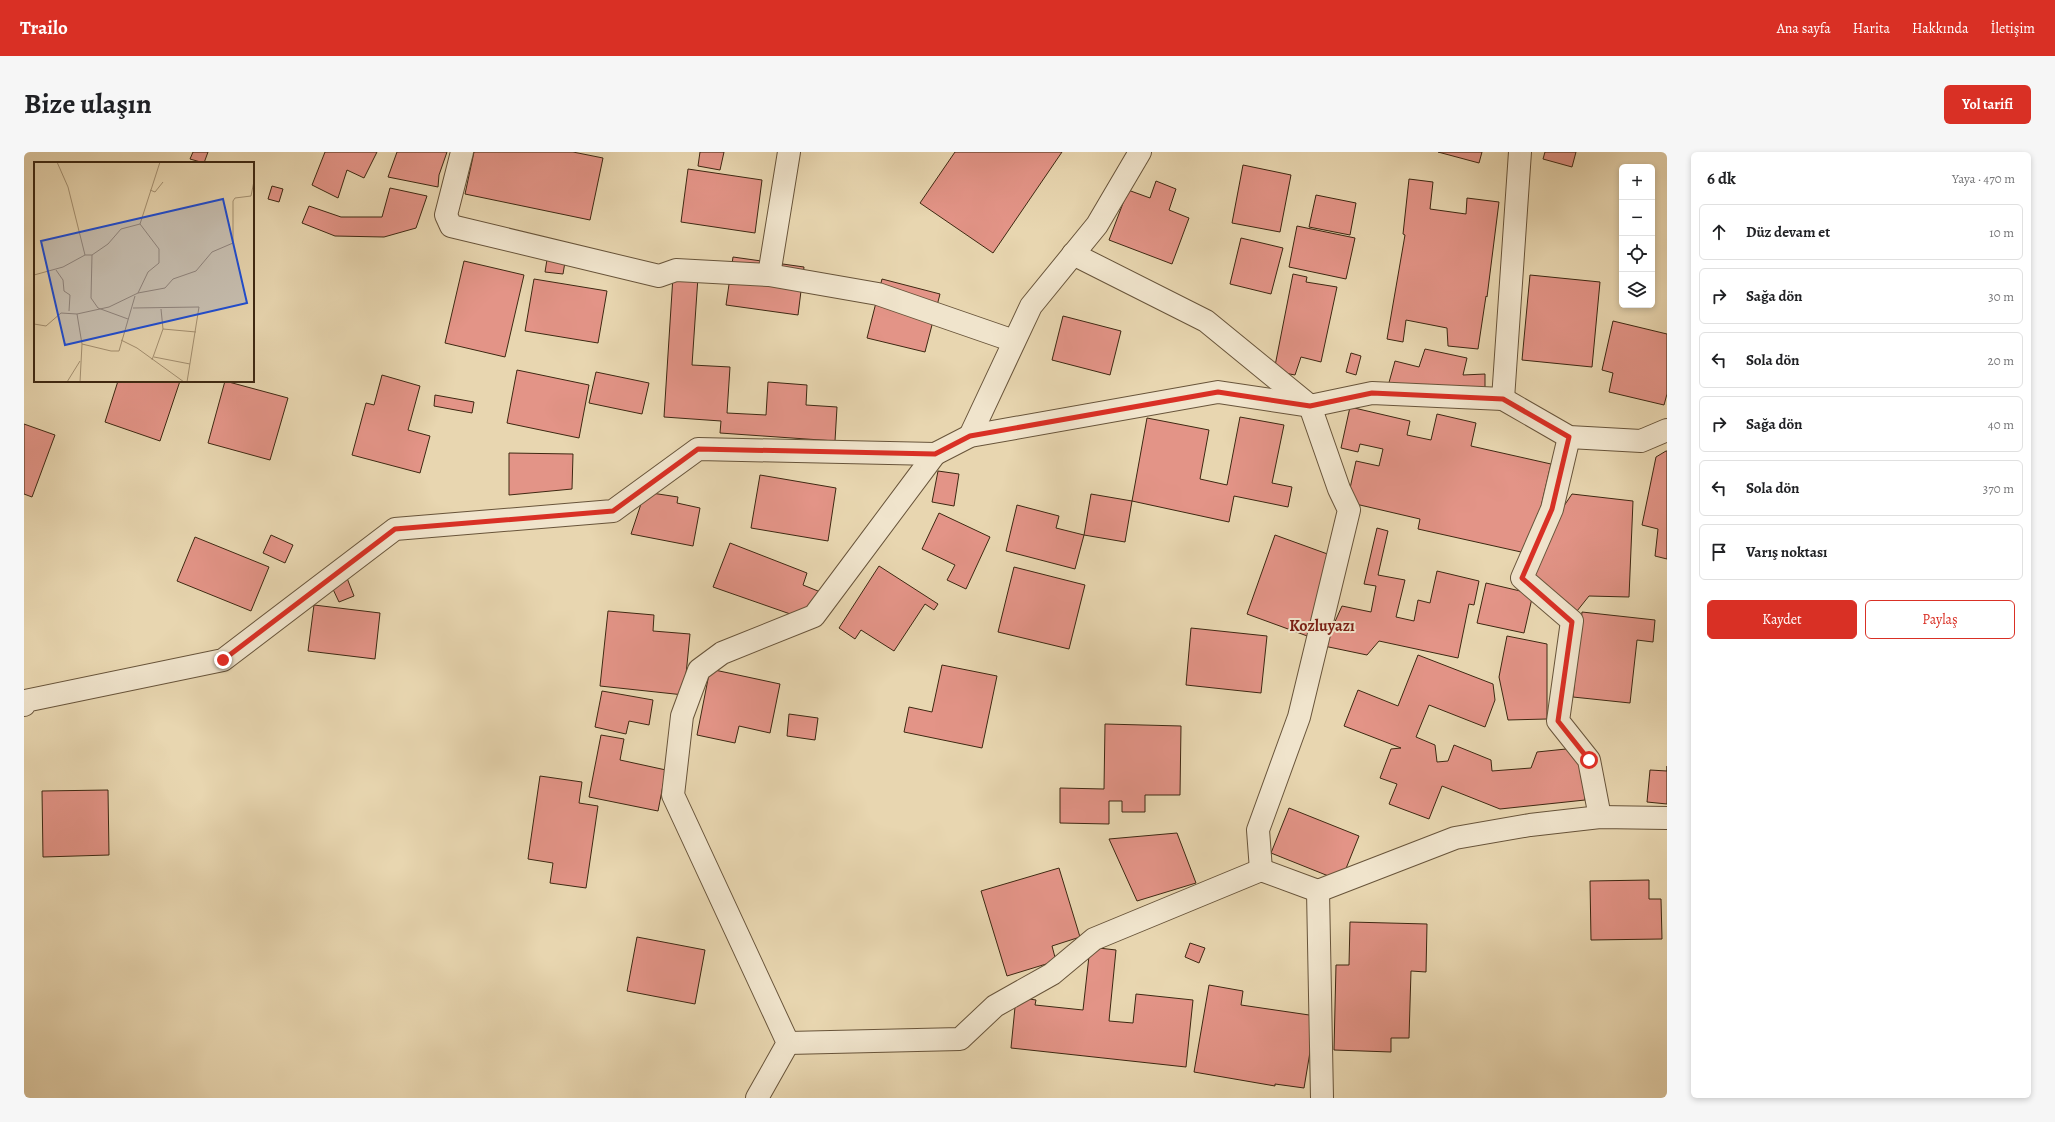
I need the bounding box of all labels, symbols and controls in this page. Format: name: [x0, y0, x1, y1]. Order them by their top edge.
text: Trailo: [20, 15, 68, 41]
text: Ana sayfa: [1777, 19, 1831, 38]
text: Harita: [1853, 19, 1890, 38]
text: Hakkında: [1912, 19, 1968, 38]
text: İletişim: [1990, 19, 2035, 38]
text: Bize ulaşın: [24, 85, 152, 123]
button: Yol tarifi: [1944, 85, 2031, 124]
inset map: [34, 162, 254, 382]
map controls: [1619, 164, 1655, 308]
button: +: [1619, 164, 1655, 200]
text: 6 dk: [1707, 167, 1736, 190]
text: Yaya · 470 m: [1952, 170, 2015, 187]
button: −: [1619, 200, 1655, 236]
icon: ahead: [1708, 221, 1730, 243]
text: Düz devam et: [1746, 222, 1830, 242]
text: 10 m: [1989, 224, 2014, 241]
button: locate: [1619, 236, 1655, 272]
button: layers: [1619, 272, 1655, 308]
icon: right: [1708, 285, 1730, 307]
text: Sağa dön: [1746, 286, 1802, 306]
text: 30 m: [1988, 288, 2014, 305]
icon: left: [1708, 349, 1730, 371]
text: Sola dön: [1746, 350, 1799, 370]
text: 20 m: [1988, 352, 2014, 369]
icon: right: [1708, 413, 1730, 435]
text: Sağa dön: [1746, 414, 1802, 434]
text: 40 m: [1988, 416, 2014, 433]
icon: left: [1708, 477, 1730, 499]
text: Sola dön: [1746, 478, 1799, 498]
text: 370 m: [1983, 480, 2014, 497]
icon: arrive: [1708, 541, 1730, 563]
text: Varış noktası: [1746, 542, 1827, 562]
button: Kaydet: [1707, 600, 1857, 639]
button: Paylaş: [1865, 600, 2015, 639]
district label: Kozluyazı: [1289, 615, 1355, 637]
route end: [214, 651, 232, 669]
route start: [1580, 751, 1598, 769]

